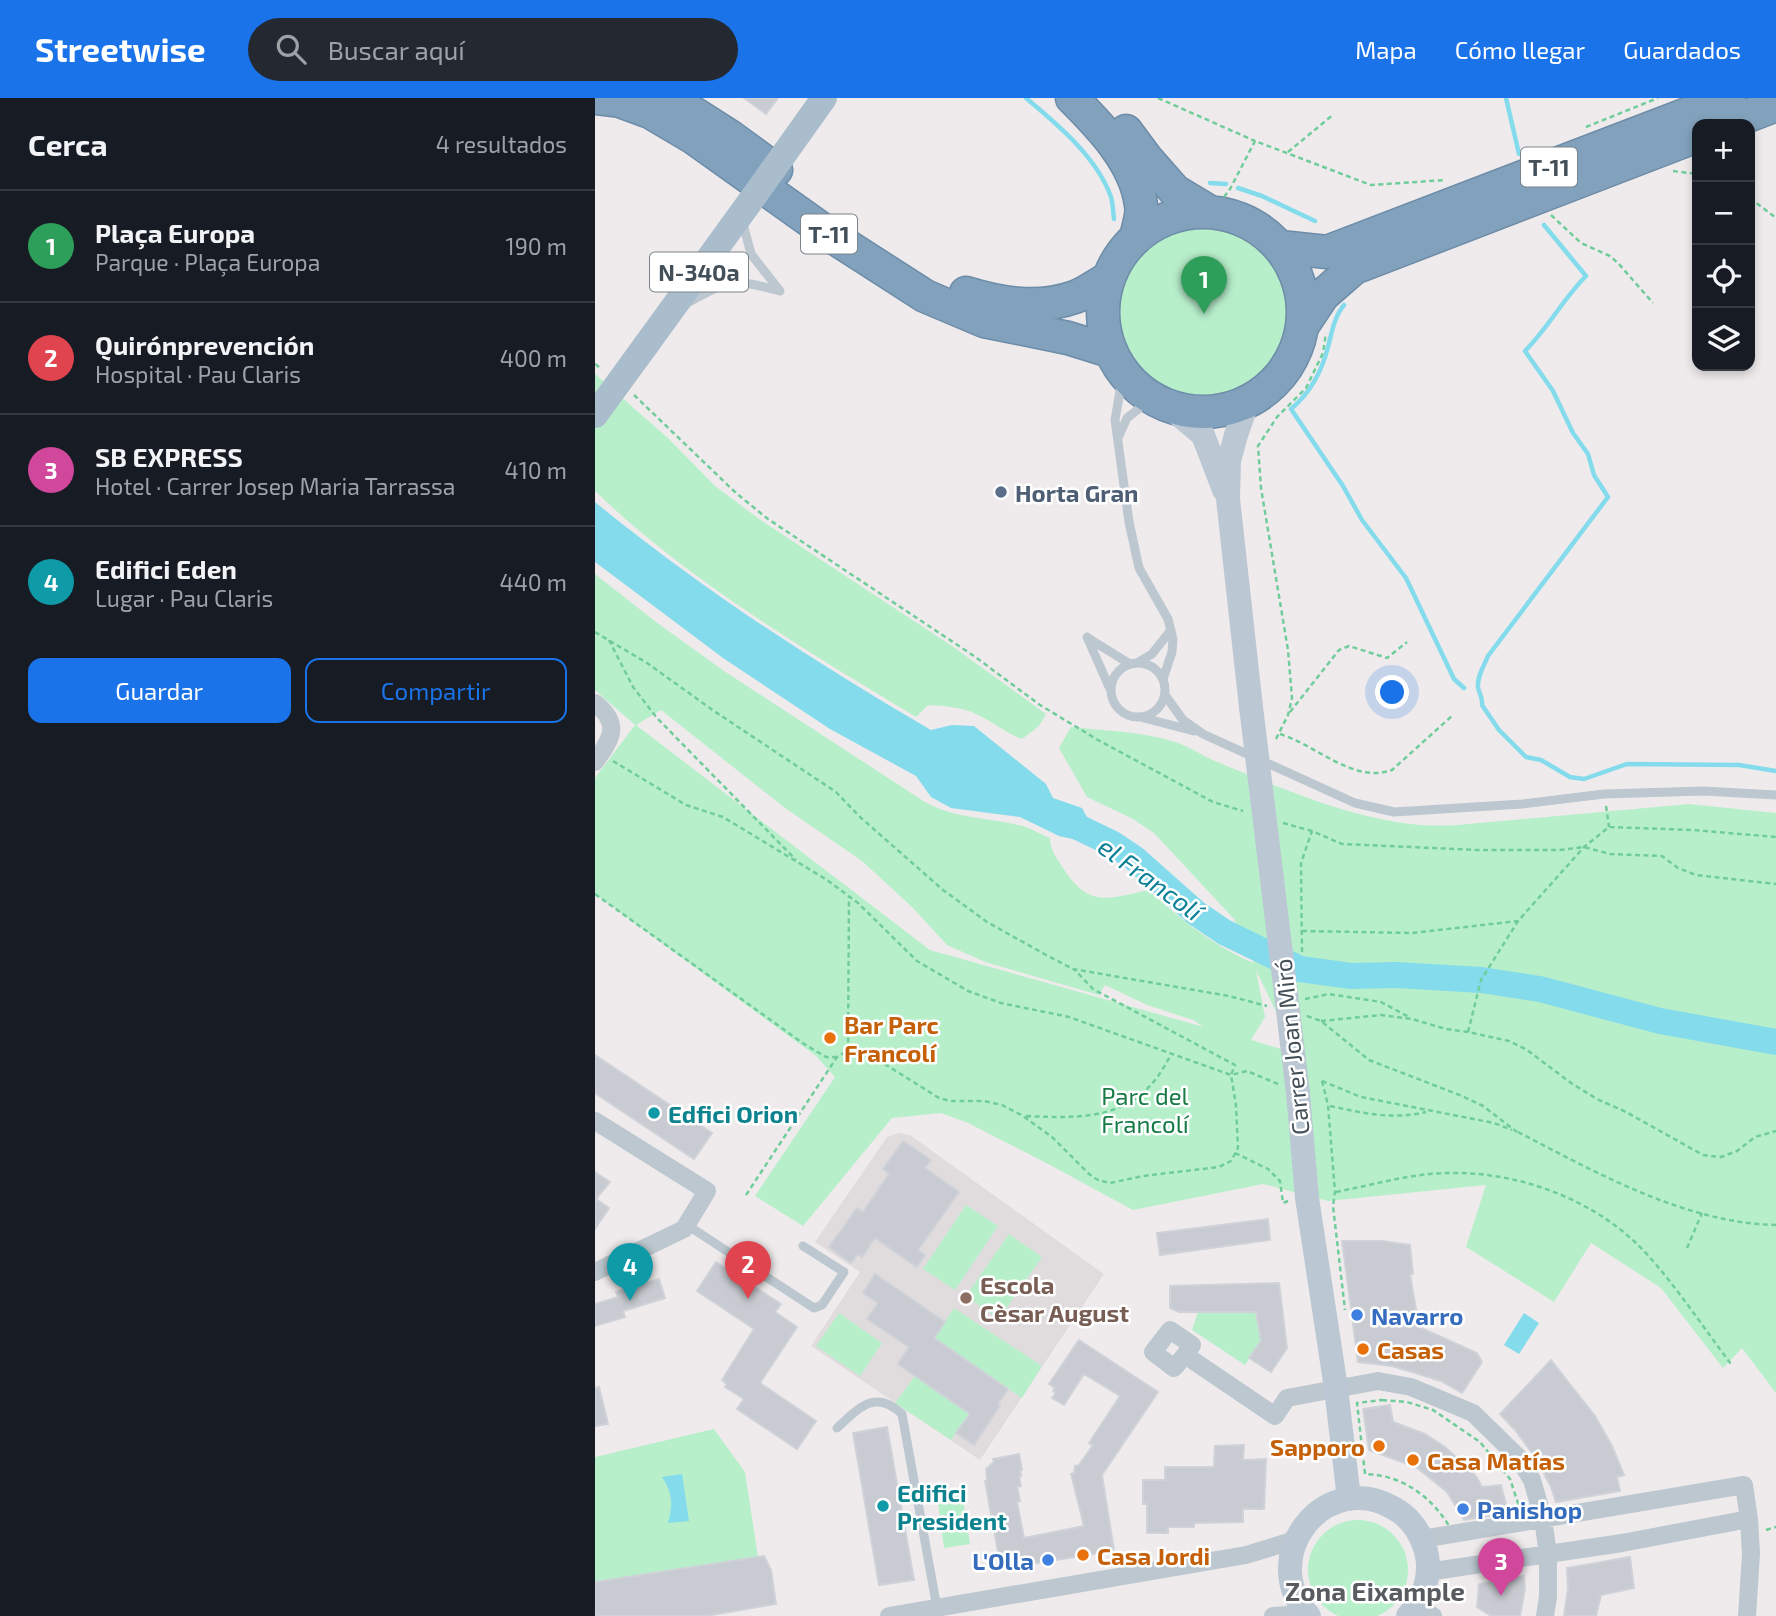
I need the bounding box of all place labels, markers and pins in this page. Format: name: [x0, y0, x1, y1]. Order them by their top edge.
pin: 1: [1181, 256, 1227, 314]
place label: Horta Gran: [1015, 478, 1139, 507]
marker: Horta Gran: [993, 484, 1009, 500]
place label: Bar Parc Francolí: [844, 1010, 939, 1067]
marker: Bar Parc Francolí: [822, 1030, 838, 1046]
place label: Edfici Orion: [668, 1099, 798, 1128]
marker: Edfici Orion: [646, 1105, 662, 1121]
pin: 2: [725, 1241, 771, 1299]
pin: 4: [607, 1243, 653, 1301]
place label: Escola Cèsar August: [980, 1270, 1129, 1327]
marker: Escola Cèsar August: [958, 1290, 974, 1306]
place label: Navarro: [1371, 1301, 1463, 1330]
marker: Navarro: [1349, 1307, 1365, 1323]
place label: Casas: [1377, 1335, 1444, 1364]
marker: Casas: [1355, 1341, 1371, 1357]
place label: Sapporo: [1270, 1432, 1365, 1461]
marker: Sapporo: [1371, 1438, 1387, 1454]
place label: Casa Matías: [1427, 1446, 1565, 1475]
marker: Casa Matías: [1405, 1452, 1421, 1468]
place label: Edifici President: [897, 1478, 1007, 1535]
place label: Panishop: [1477, 1495, 1582, 1524]
marker: Edifici President: [875, 1498, 891, 1514]
marker: Panishop: [1455, 1501, 1471, 1517]
pin: 3: [1478, 1538, 1524, 1596]
place label: Casa Jordi: [1097, 1541, 1210, 1570]
place label: L'Olla: [972, 1546, 1034, 1575]
marker: Casa Jordi: [1075, 1547, 1091, 1563]
marker: L'Olla: [1040, 1552, 1056, 1568]

